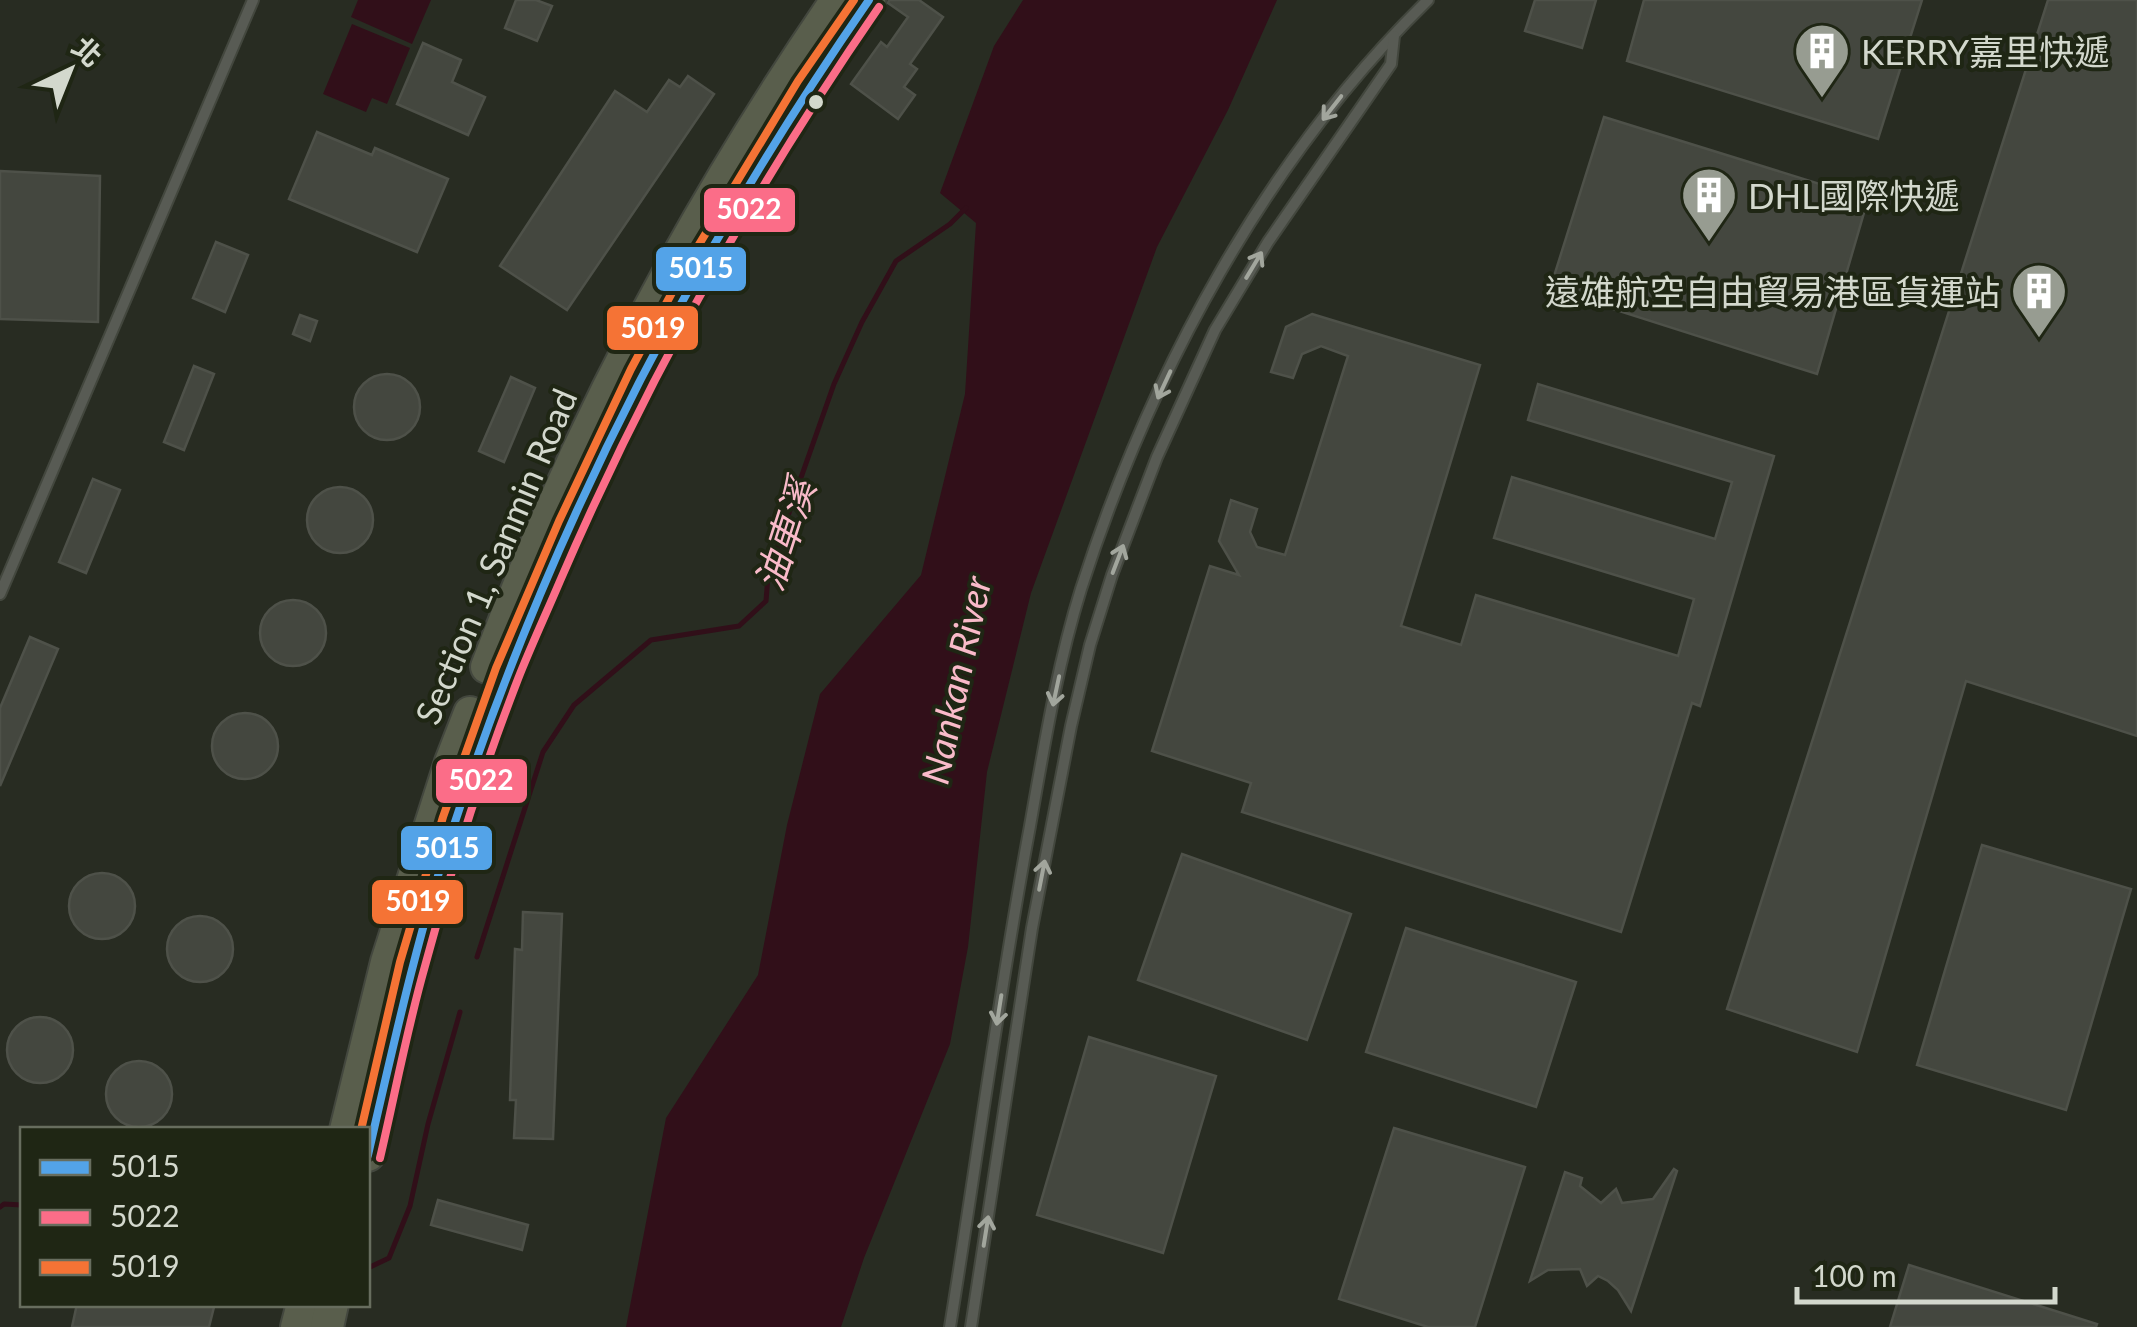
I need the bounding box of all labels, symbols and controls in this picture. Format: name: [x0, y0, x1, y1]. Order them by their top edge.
north arrow: [20, 20, 120, 120]
building icon: KERRY嘉里快遞: [1792, 21, 1852, 100]
text: 北: [66, 29, 110, 73]
place label: KERRY嘉里快遞: [1861, 30, 2109, 72]
unlabelled marker: [806, 92, 826, 112]
one-way arrow: [1322, 94, 1343, 121]
building icon: DHL國際快遞: [1679, 165, 1739, 244]
place label: DHL國際快遞: [1748, 174, 1959, 216]
line badge: 5022: [702, 186, 797, 234]
text: 5022: [717, 191, 781, 225]
line badge: 5015: [654, 245, 748, 293]
text: 5015: [669, 250, 733, 284]
one-way arrow: [1244, 251, 1264, 280]
building icon: 遠雄航空自由貿易港區貨運站: [2009, 261, 2069, 340]
place label: 遠雄航空自由貿易港區貨運站: [1545, 270, 2000, 312]
line badge: 5019: [605, 304, 700, 352]
text: 5019: [621, 310, 685, 344]
one-way arrow: [1153, 369, 1172, 399]
street label: Section 1, Sanmin Road: [405, 382, 585, 730]
water label: 油車溪: [745, 469, 825, 596]
one-way arrow: [1110, 545, 1128, 576]
water label: Nankan River: [911, 571, 1000, 788]
one-way arrow: [1045, 674, 1064, 706]
line badge: 5022: [434, 757, 529, 805]
text: 5022: [449, 762, 513, 796]
line badge: 5015: [399, 824, 494, 872]
text: 5015: [415, 830, 479, 864]
one-way arrow: [1034, 860, 1053, 892]
line badge: 5019: [370, 878, 465, 926]
text: 5019: [386, 883, 450, 917]
one-way arrow: [989, 994, 1007, 1026]
legend: [20, 1127, 370, 1307]
text: 5015: [110, 1147, 180, 1183]
text: 5022: [110, 1197, 180, 1233]
one-way arrow: [977, 1215, 996, 1247]
scale bar: [1797, 1242, 2054, 1304]
text: 5019: [110, 1247, 180, 1283]
text: 100 m: [1812, 1257, 1897, 1293]

